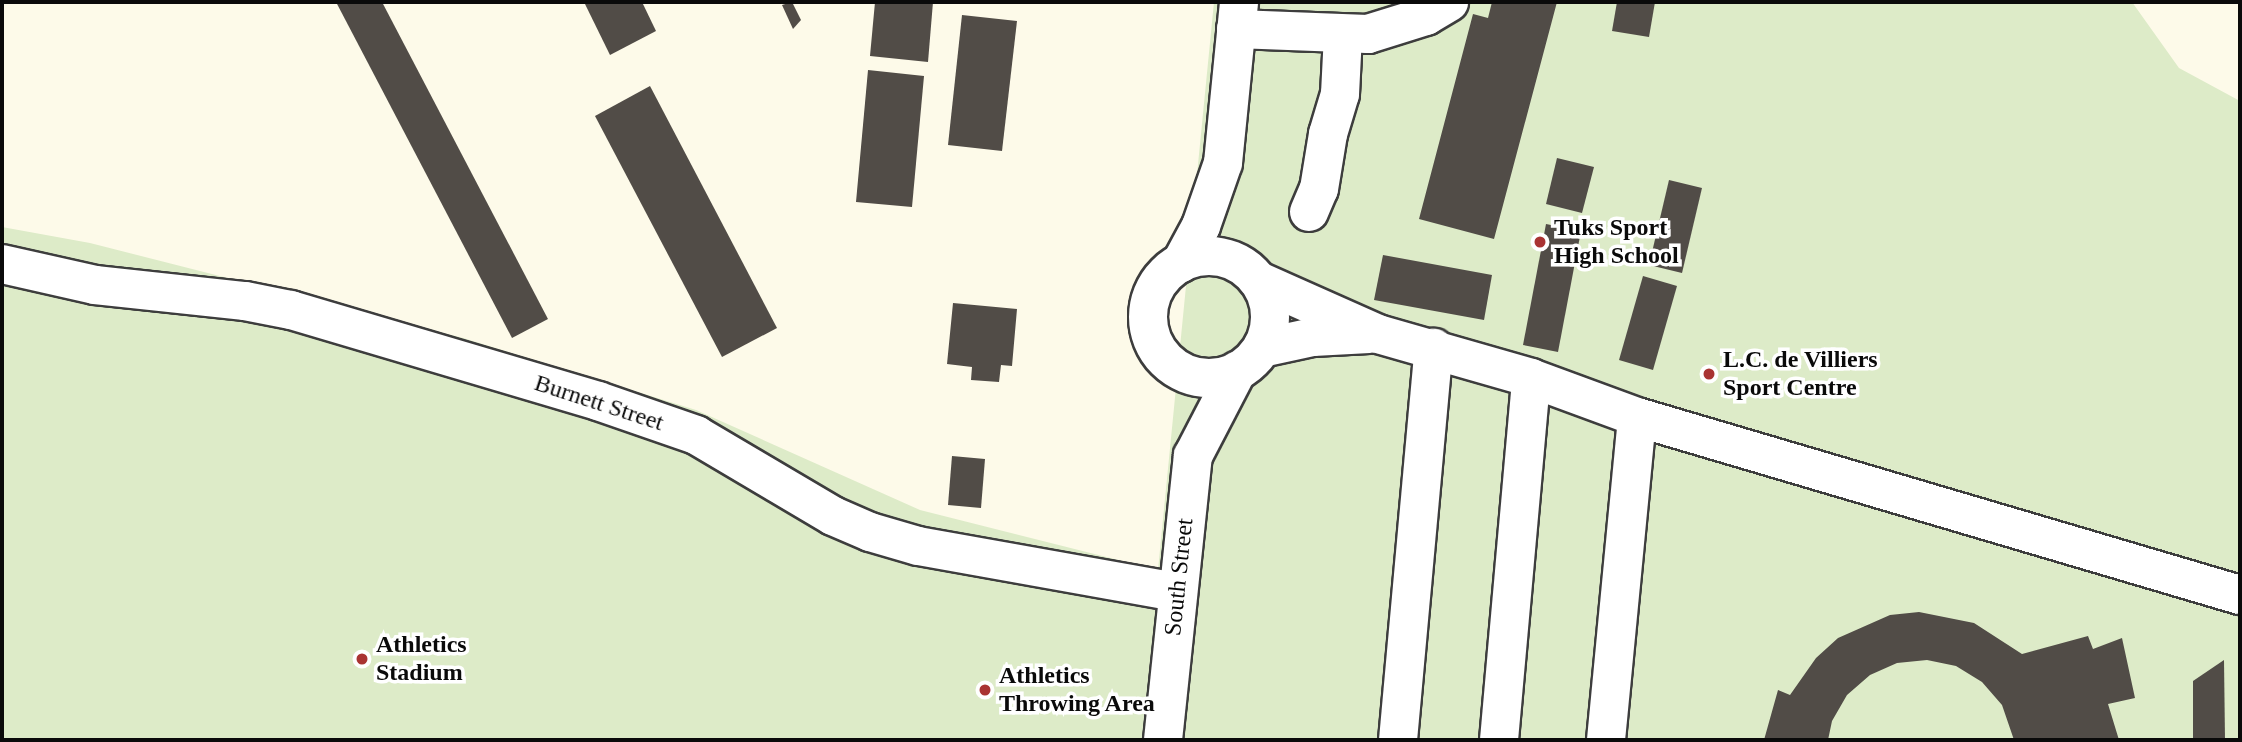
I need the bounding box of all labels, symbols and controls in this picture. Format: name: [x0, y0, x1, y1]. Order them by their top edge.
place label: Tuks Sport High School: [1554, 214, 1679, 270]
marker: Tuks Sport High School: [1532, 234, 1548, 250]
place label: L.C. de Villiers Sport Centre: [1723, 346, 1878, 402]
marker: L.C. de Villiers Sport Centre: [1701, 366, 1717, 382]
street label: Burnett Street: [531, 369, 667, 437]
street label: South Street: [1159, 517, 1199, 637]
place label: Athletics Stadium: [376, 631, 467, 687]
marker: Athletics Stadium: [354, 651, 370, 667]
place label: Athletics Throwing Area: [999, 662, 1156, 718]
marker: Athletics Throwing Area: [977, 682, 993, 698]

